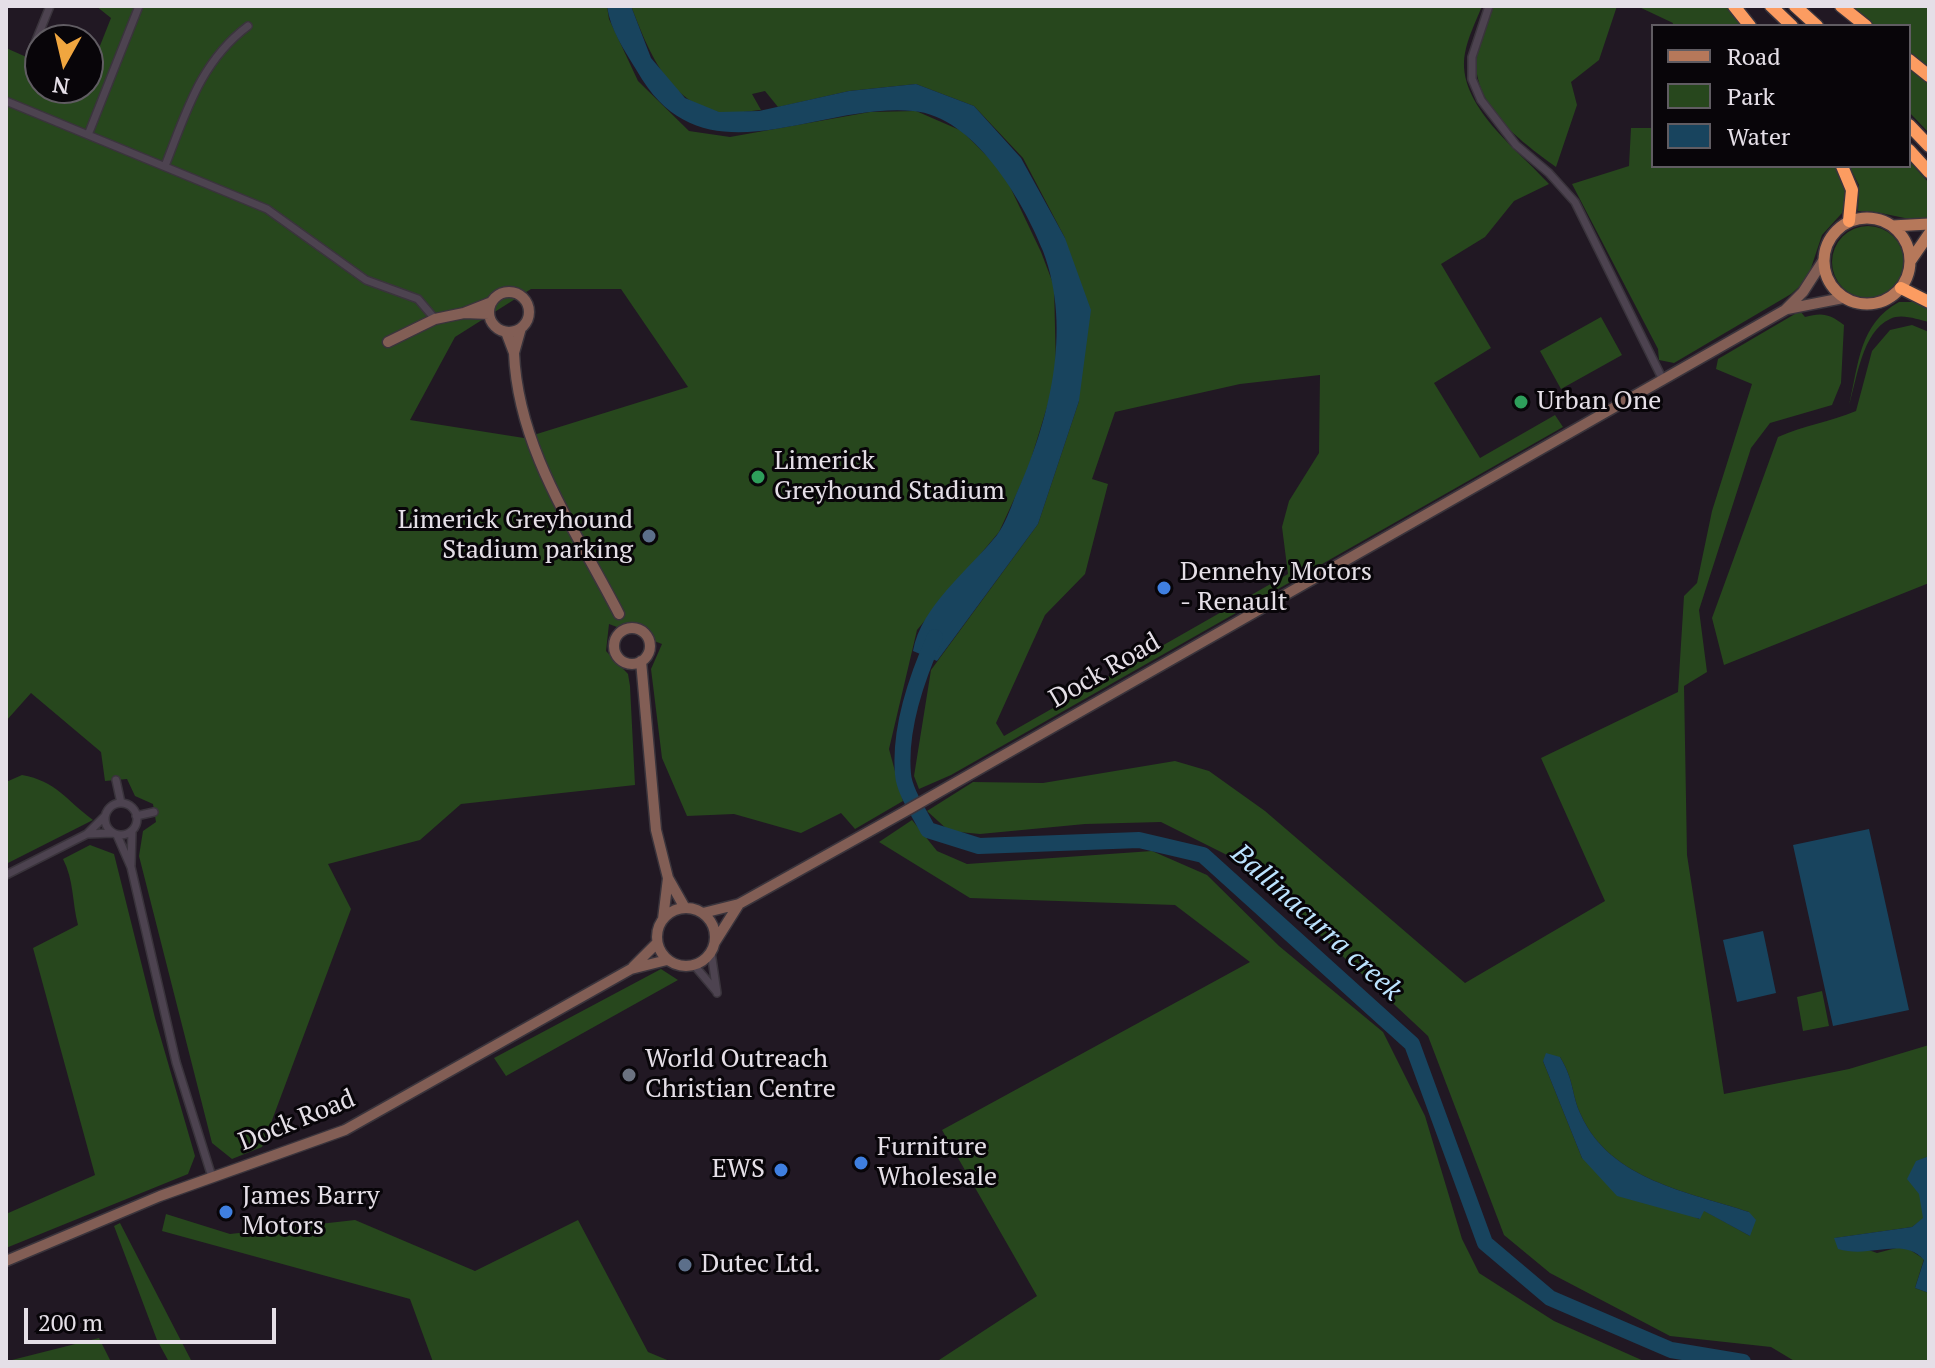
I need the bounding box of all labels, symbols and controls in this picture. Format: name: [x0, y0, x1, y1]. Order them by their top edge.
north arrow: [24, 24, 104, 104]
legend: [1651, 24, 1911, 168]
text: Road: [1727, 40, 1781, 72]
text: N: [51, 71, 71, 102]
text: Park: [1727, 80, 1775, 112]
text: Water: [1727, 120, 1790, 152]
place label: Urban One: [1537, 386, 1661, 418]
marker: Urban One: [1512, 393, 1530, 411]
place label: Limerick Greyhound Stadium: [774, 446, 1005, 508]
marker: Limerick Greyhound Stadium: [749, 468, 767, 486]
place label: Limerick Greyhound Stadium parking: [398, 505, 633, 566]
marker: Limerick Greyhound Stadium parking: [640, 527, 658, 545]
place label: Dennehy Motors - Renault: [1180, 557, 1372, 618]
marker: Dennehy Motors - Renault: [1155, 579, 1173, 597]
street label: Dock Road: [1044, 627, 1166, 715]
water label: Ballinacurra creek: [1224, 838, 1408, 1008]
place label: World Outreach Christian Centre: [645, 1044, 836, 1106]
marker: World Outreach Christian Centre: [620, 1066, 638, 1084]
street label: Dock Road: [234, 1084, 360, 1158]
place label: Furniture Wholesale: [877, 1132, 997, 1194]
place label: EWS: [712, 1154, 765, 1186]
marker: Furniture Wholesale: [852, 1154, 870, 1172]
marker: EWS: [772, 1161, 790, 1179]
place label: James Barry Motors: [242, 1181, 380, 1242]
marker: James Barry Motors: [217, 1203, 235, 1221]
place label: Dutec Ltd.: [701, 1249, 820, 1281]
marker: Dutec Ltd.: [676, 1256, 694, 1274]
scale bar: [28, 1292, 280, 1342]
text: 200 m: [38, 1306, 103, 1338]

